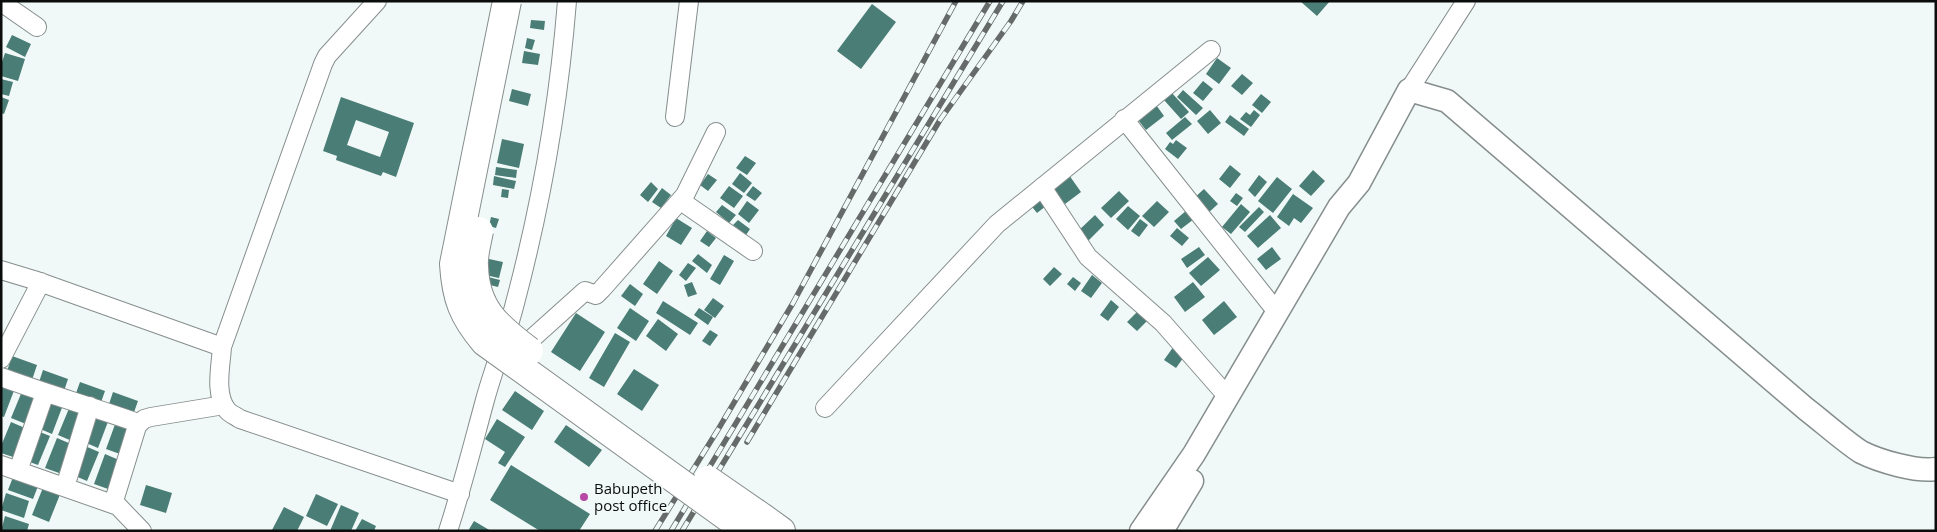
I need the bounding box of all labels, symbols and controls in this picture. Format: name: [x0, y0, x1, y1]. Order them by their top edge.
place label: Babupeth post office: [594, 478, 667, 515]
marker: Babupeth post office: [578, 491, 590, 503]

